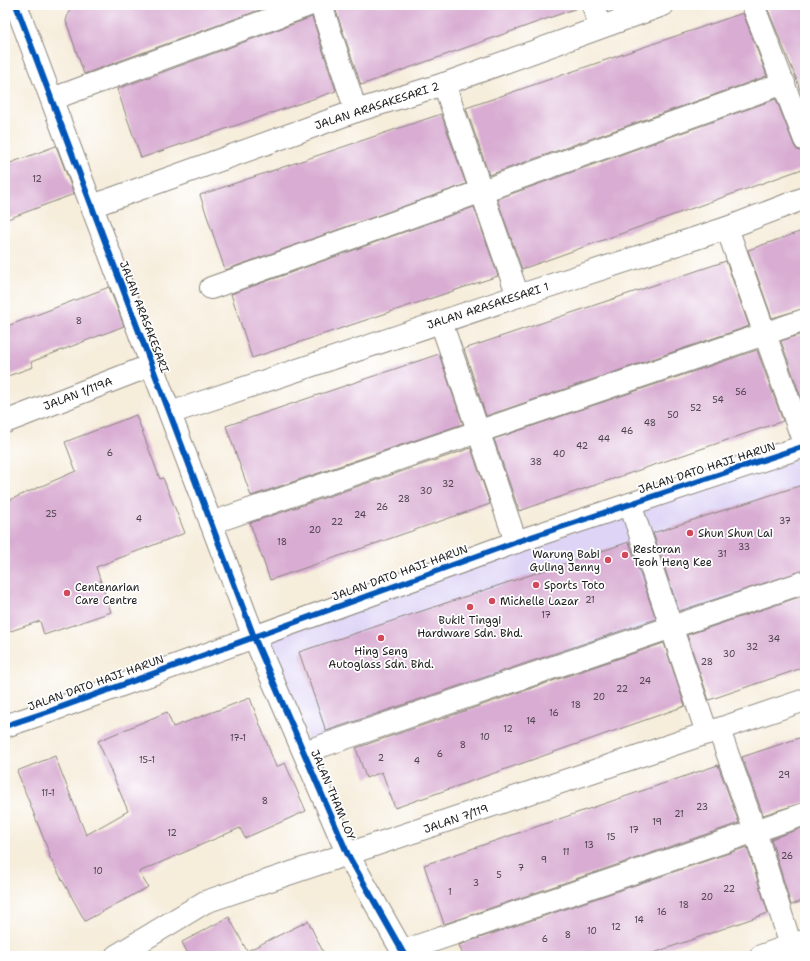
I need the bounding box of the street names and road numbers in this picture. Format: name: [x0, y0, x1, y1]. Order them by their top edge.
street label: JALAN ARASAKESARI 2: [313, 79, 441, 133]
street label: JALAN ARASAKESARI: [116, 259, 172, 375]
street label: JALAN ARASAKESARI 1: [425, 279, 551, 333]
street label: JALAN 1/119A: [41, 374, 115, 414]
street label: JALAN DATO HAJI HARUN: [636, 439, 778, 497]
street label: JALAN DATO HAJI HARUN: [330, 541, 470, 605]
street label: JALAN DATO HAJI HARUN: [26, 651, 166, 715]
street label: JALAN THAM LOY: [307, 747, 359, 843]
street label: JALAN 7/119: [422, 801, 490, 837]

